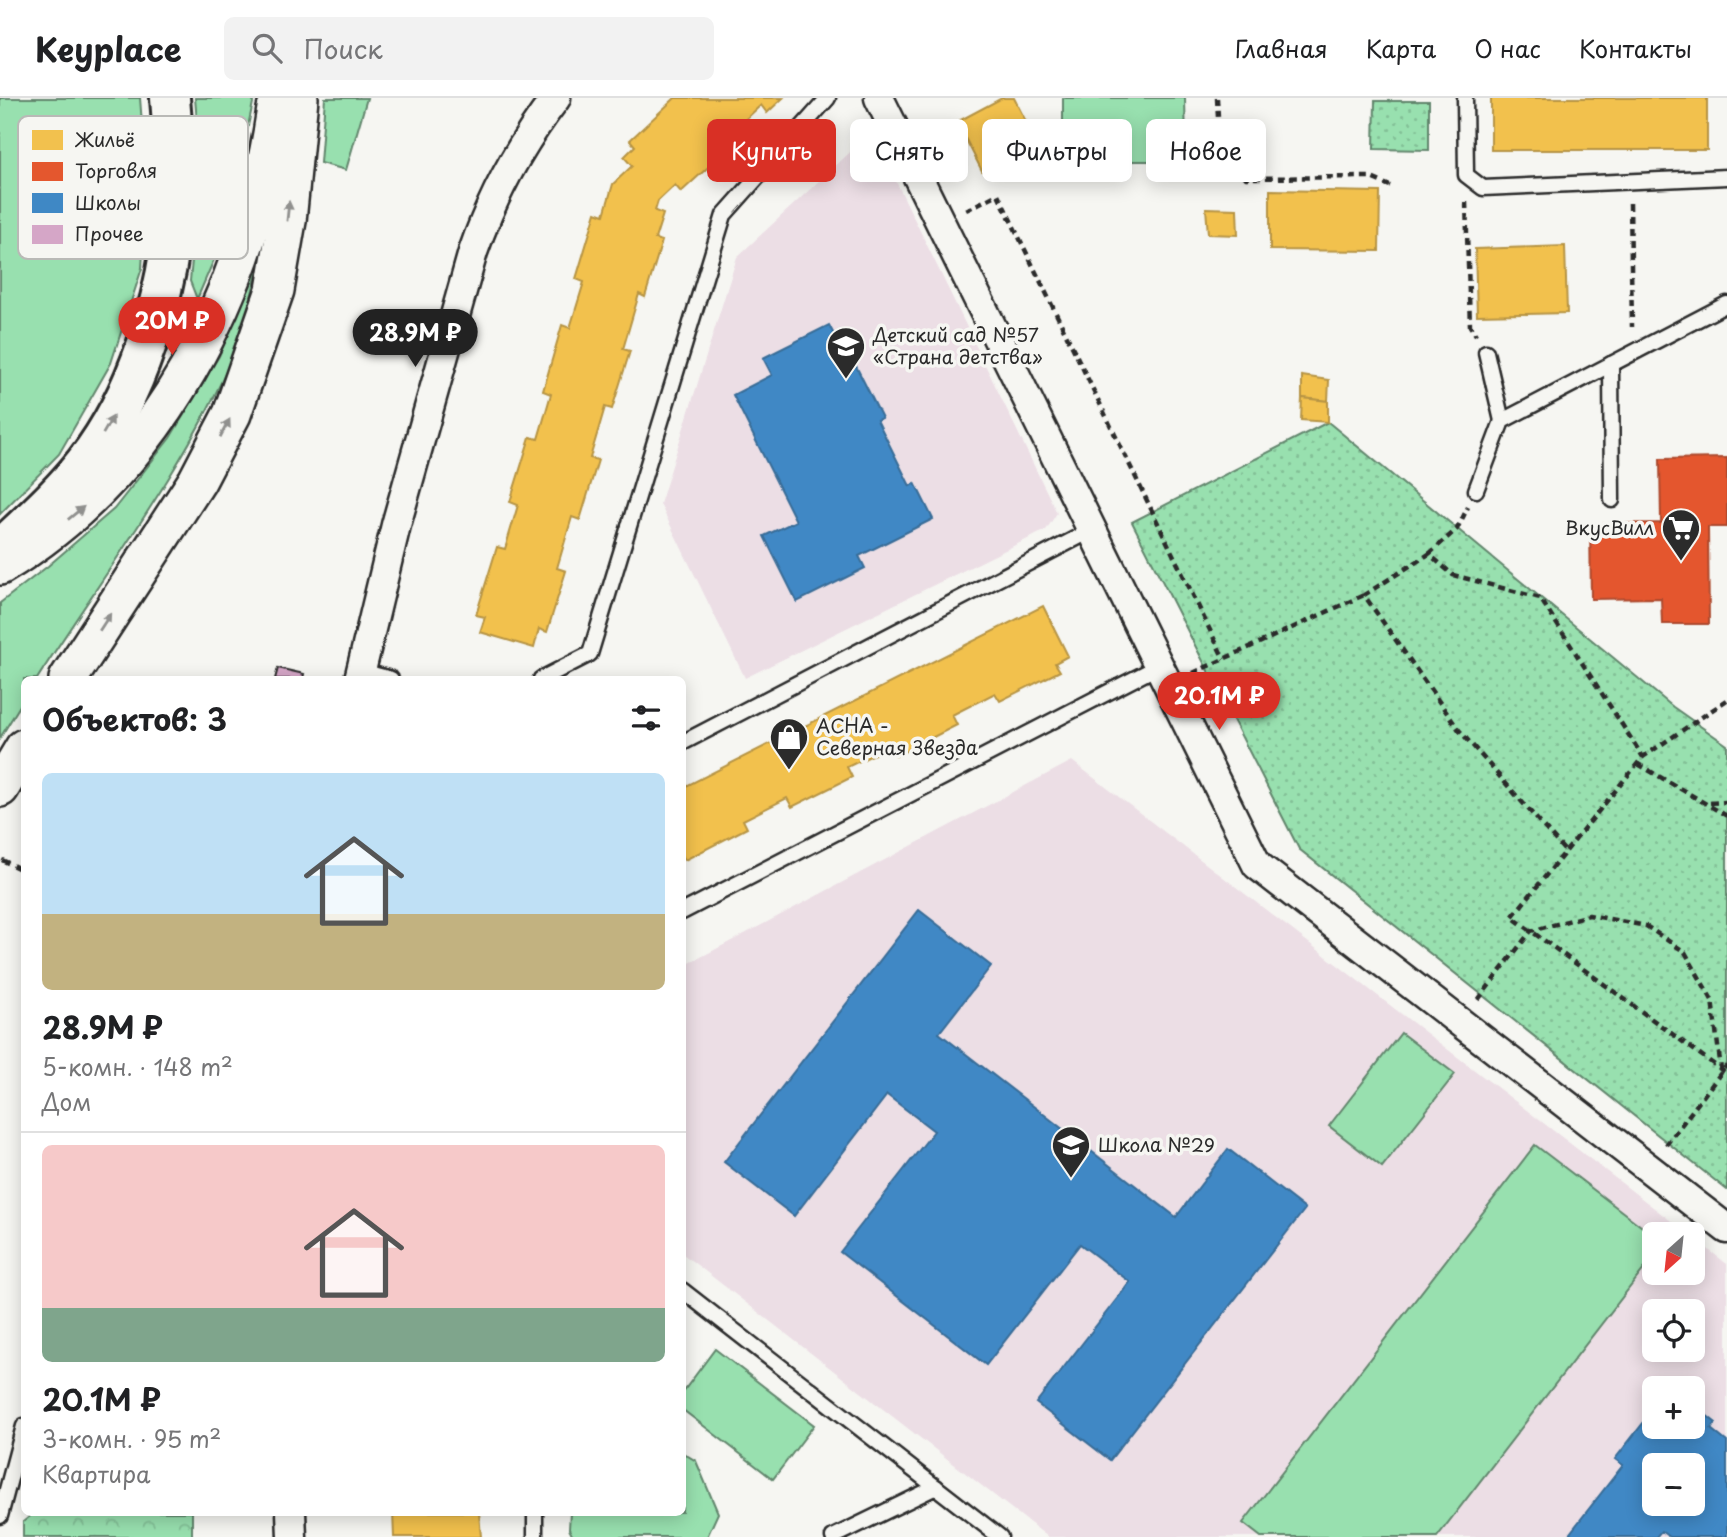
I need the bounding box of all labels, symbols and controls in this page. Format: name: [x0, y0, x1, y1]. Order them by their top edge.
search box: [224, 17, 714, 80]
text: Keyplace: [35, 23, 182, 73]
icon: search: [248, 29, 286, 67]
text: Поиск: [304, 29, 383, 68]
text: Главная: [1235, 30, 1328, 66]
text: Карта: [1366, 30, 1436, 66]
text: О нас: [1474, 30, 1541, 66]
text: Контакты: [1579, 30, 1692, 66]
legend: [18, 116, 248, 259]
chip: Купить: [707, 119, 836, 182]
chip: Снять: [850, 119, 968, 182]
chip: Фильтры: [982, 119, 1132, 182]
chip: Новое: [1146, 119, 1266, 182]
text: Жильё: [74, 125, 135, 153]
text: Торговля: [75, 156, 157, 184]
text: Школы: [75, 188, 141, 216]
one-way arrow: [283, 200, 294, 222]
text: Прочее: [75, 219, 144, 247]
pin: 20M ₽: [123, 298, 221, 357]
text: 20M ₽: [134, 302, 210, 337]
pin: 28.9M ₽: [350, 310, 480, 369]
text: 28.9M ₽: [369, 314, 461, 349]
place label: Детский сад №57 «Страна детства»: [872, 320, 1043, 370]
school or university icon: Детский сад №57 «Страна детства»: [825, 325, 867, 380]
one-way arrow: [102, 416, 114, 435]
one-way arrow: [219, 418, 230, 438]
one-way arrow: [66, 505, 84, 520]
supermarket icon: ВкусВилл: [1660, 507, 1702, 562]
place label: ВкусВилл: [1565, 513, 1654, 541]
one-way arrow: [98, 612, 111, 631]
pin: 20.1M ₽: [1154, 672, 1284, 732]
text: 20.1M ₽: [1173, 677, 1265, 712]
text: Объектов: 3: [42, 696, 227, 741]
icon: filters: [627, 699, 665, 737]
place label: АСНА - Северная Звезда: [816, 711, 978, 761]
shop icon: АСНА - Северная Звезда: [768, 716, 810, 771]
icon: home: [291, 818, 417, 944]
text: 28.9M ₽: [42, 1004, 163, 1049]
text: 5-комн. · 148 m²: [42, 1049, 233, 1084]
text: Дом: [42, 1084, 91, 1119]
school or university icon: Школа №29: [1050, 1124, 1092, 1179]
place label: Школа №29: [1098, 1130, 1215, 1158]
icon: home: [291, 1190, 417, 1316]
north arrow: [1642, 1222, 1704, 1284]
map controls: [1642, 1222, 1705, 1516]
button: locate: [1642, 1299, 1705, 1362]
text: 20.1M ₽: [42, 1376, 161, 1421]
button: +: [1642, 1376, 1705, 1439]
text: 3-комн. · 95 m²: [42, 1421, 221, 1456]
button: −: [1642, 1453, 1705, 1516]
text: Квартира: [42, 1456, 150, 1491]

